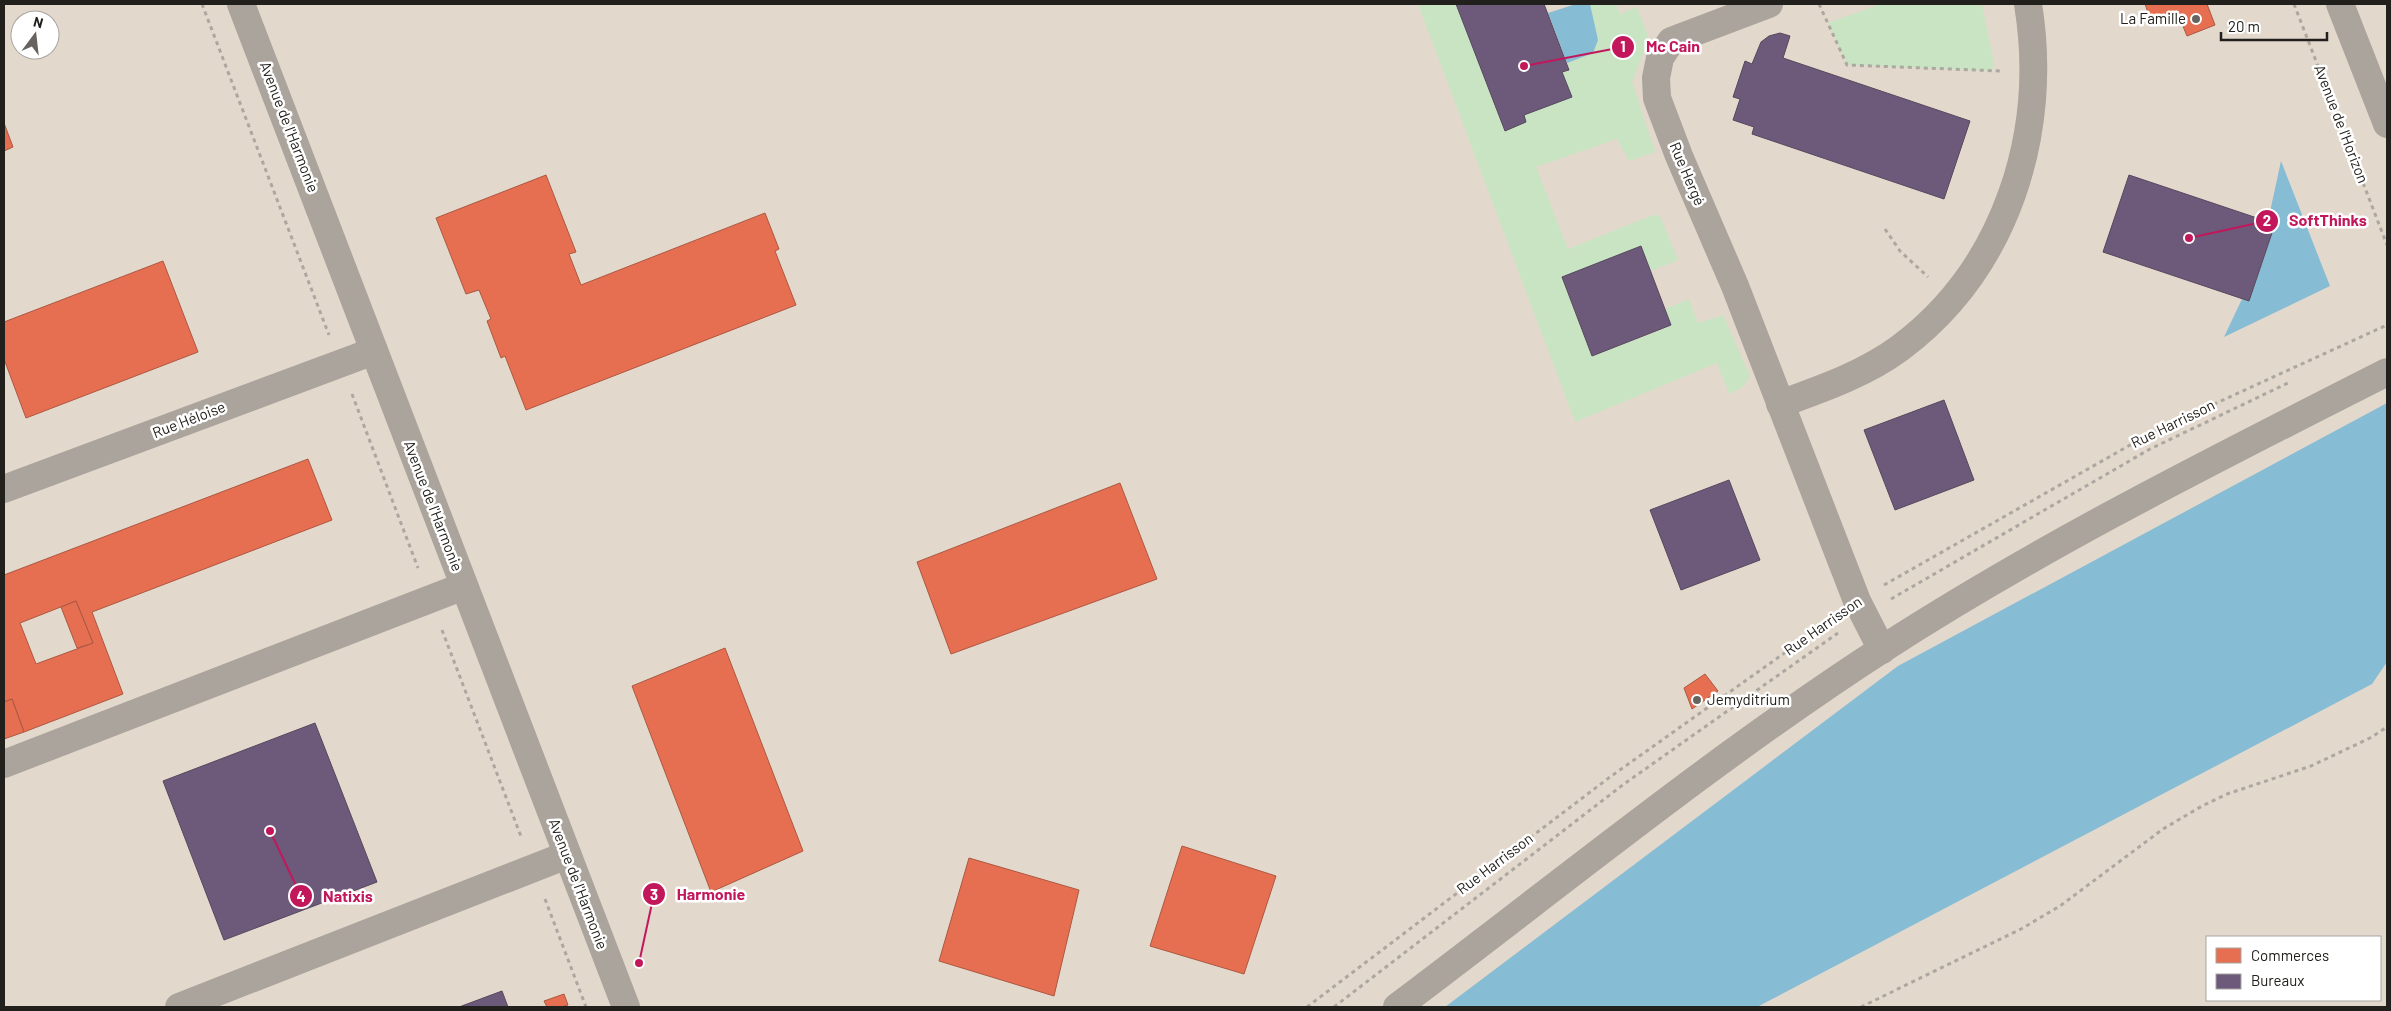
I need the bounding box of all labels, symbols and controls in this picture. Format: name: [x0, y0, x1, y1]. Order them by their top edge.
place label: La Famille: [2120, 9, 2186, 27]
north arrow: [10, 10, 60, 60]
scale bar: [2221, 10, 2327, 42]
text: N: [32, 13, 45, 31]
marker: La Famille: [2190, 13, 2202, 25]
text: 20 m: [2228, 17, 2260, 35]
callout: Mc Cain: [1611, 31, 1710, 62]
text: Mc Cain: [1646, 36, 1700, 55]
text: 1: [1620, 37, 1626, 55]
street label: Avenue de l'Harmonie: [257, 59, 323, 195]
street label: Avenue de l'Horizon: [2311, 62, 2373, 185]
street label: Rue Hergé: [1666, 139, 1709, 208]
callout: SoftThinks: [2254, 205, 2377, 236]
text: SoftThinks: [2289, 210, 2367, 229]
text: 2: [2263, 211, 2271, 229]
street label: Rue Harrisson: [2128, 395, 2217, 451]
street label: Rue Héloise: [150, 397, 228, 441]
street label: Avenue de l'Harmonie: [401, 438, 467, 574]
street label: Rue Harrisson: [1780, 592, 1865, 659]
place label: Jemyditrium: [1707, 690, 1790, 708]
marker: Jemyditrium: [1691, 694, 1703, 706]
street label: Avenue de l'Harmonie: [546, 816, 612, 952]
street label: Rue Harrisson: [1453, 829, 1536, 898]
callout: Harmonie: [641, 879, 755, 910]
callout: Natixis: [288, 881, 383, 912]
text: Harmonie: [677, 884, 745, 903]
text: 3: [650, 885, 658, 903]
text: Natixis: [323, 886, 373, 905]
text: 4: [296, 887, 306, 905]
legend: [2206, 936, 2381, 1001]
text: Commerces: [2251, 946, 2329, 964]
text: Bureaux: [2251, 971, 2304, 989]

